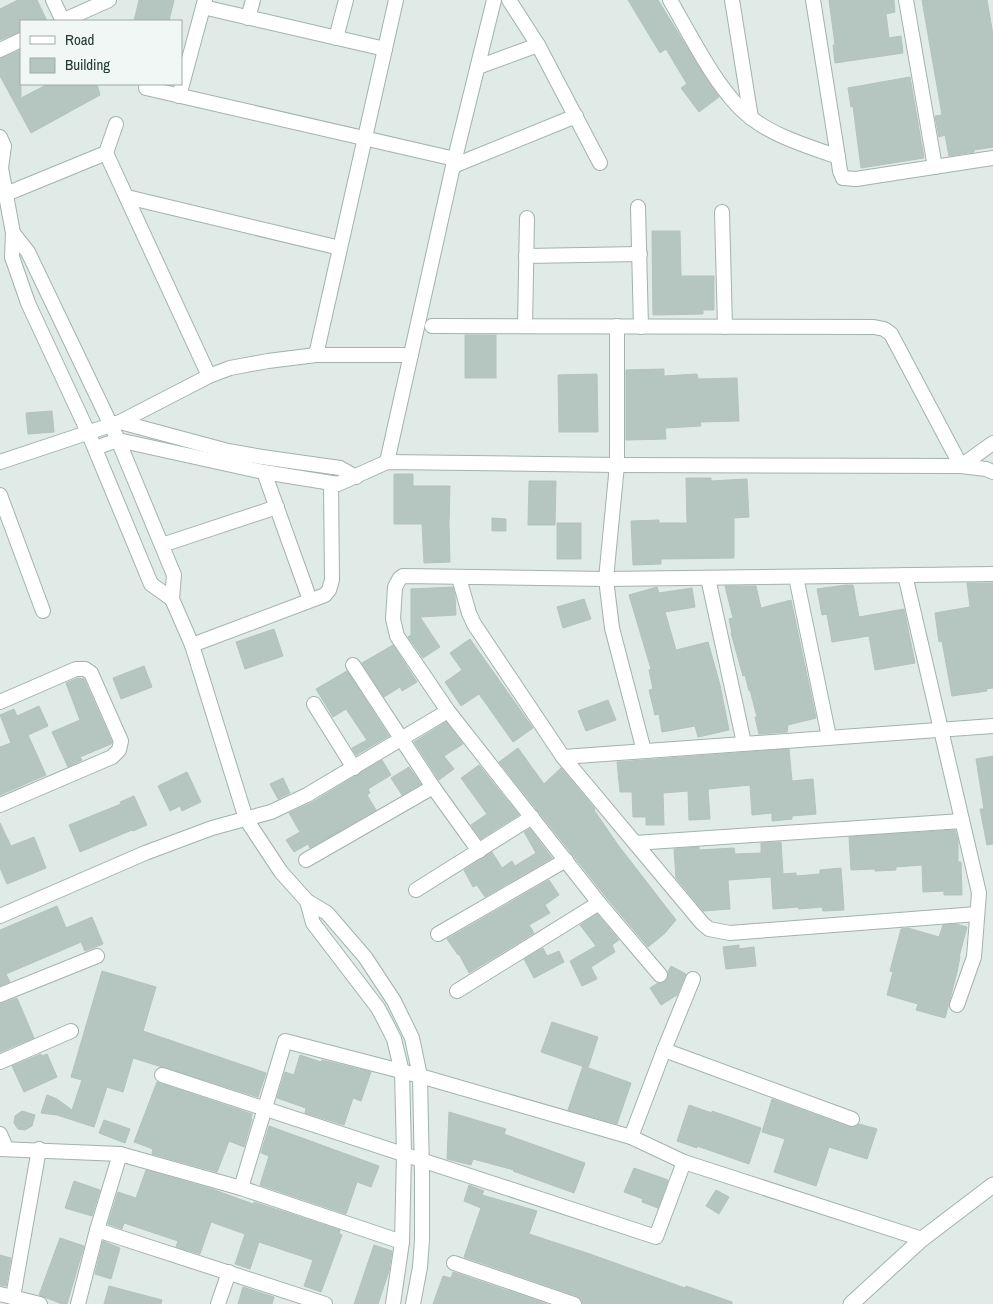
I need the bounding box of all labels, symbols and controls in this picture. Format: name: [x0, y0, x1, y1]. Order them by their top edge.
legend: [20, 20, 182, 85]
text: Road: [65, 29, 94, 50]
text: Building: [65, 54, 110, 75]

